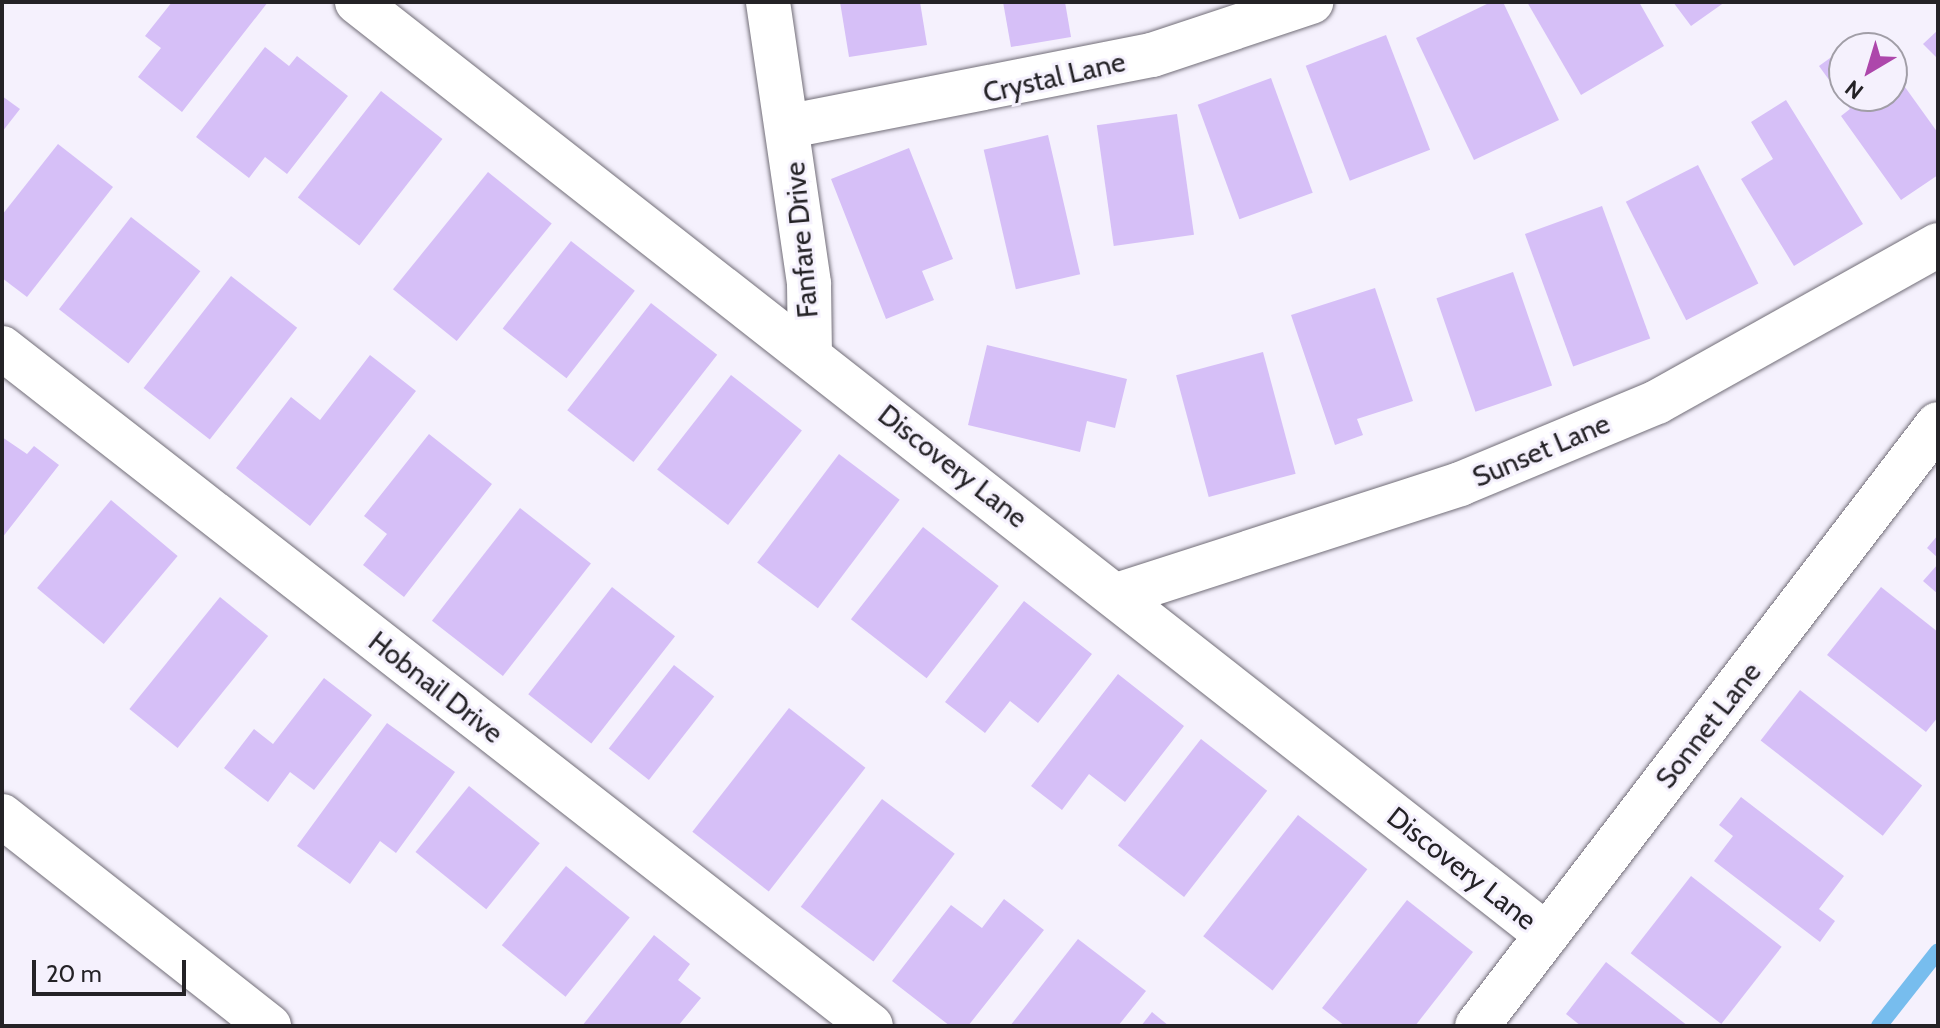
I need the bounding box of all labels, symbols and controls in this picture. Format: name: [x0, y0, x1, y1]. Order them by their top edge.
north arrow: [1828, 32, 1908, 112]
street label: Crystal Lane: [980, 44, 1128, 110]
text: N: [1840, 74, 1869, 105]
street label: Fanfare Drive: [777, 161, 825, 319]
street label: Discovery Lane: [872, 397, 1034, 535]
street label: Sunset Lane: [1467, 406, 1615, 494]
street label: Hobnail Drive: [362, 624, 510, 750]
street label: Sonnet Lane: [1648, 655, 1768, 795]
street label: Discovery Lane: [1381, 799, 1543, 937]
scale bar: [36, 944, 190, 994]
text: 20 m: [46, 959, 102, 988]

